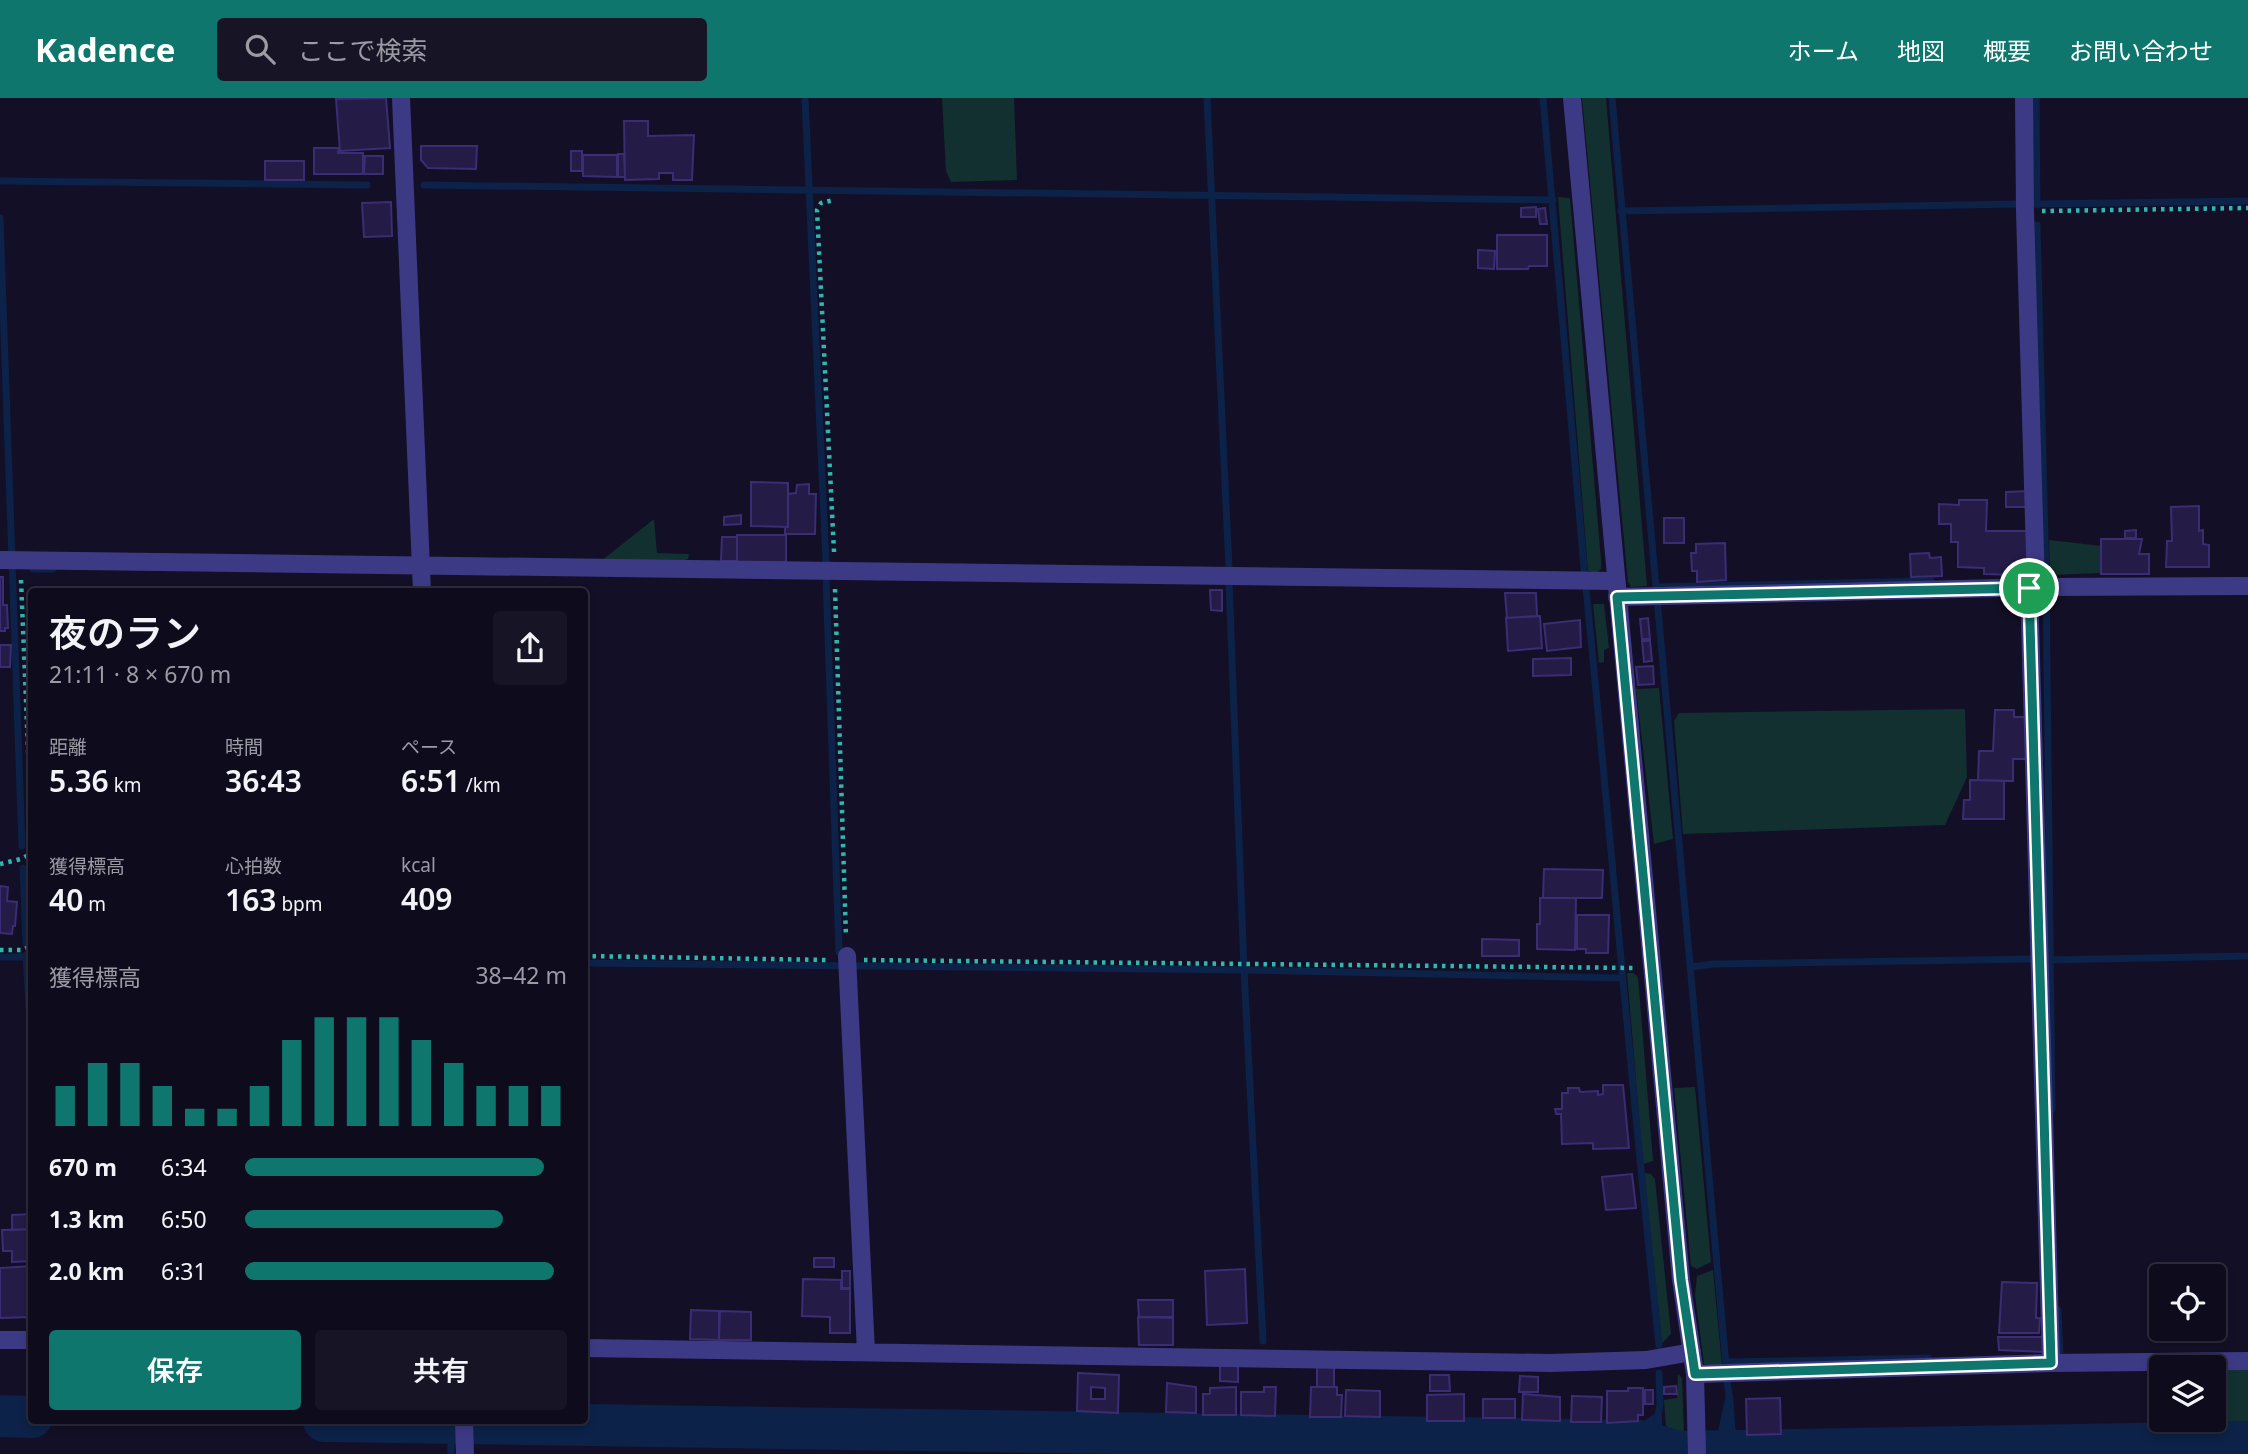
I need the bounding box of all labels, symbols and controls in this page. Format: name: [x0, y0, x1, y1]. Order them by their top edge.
search box: [217, 18, 707, 81]
text: Kadence: [35, 27, 175, 72]
icon: search: [241, 30, 279, 68]
text: ここで検索: [297, 32, 427, 68]
text: ホーム: [1788, 34, 1859, 67]
text: 地図: [1897, 34, 1945, 67]
text: 概要: [1983, 34, 2031, 67]
text: お問い合わせ: [2069, 34, 2213, 67]
pin: [1999, 558, 2059, 618]
icon: arrive: [2010, 569, 2048, 607]
text: 夜のラン: [49, 606, 201, 658]
button: share: [493, 611, 567, 685]
text: 21:11 · 8 × 670 m: [49, 658, 231, 690]
text: 距離: [49, 734, 87, 760]
text: 時間: [225, 734, 263, 760]
text: ペース: [401, 734, 457, 760]
text: 5.36: [49, 760, 109, 801]
text: 36:43: [225, 760, 302, 801]
text: 6:51: [401, 760, 461, 801]
text: km: [109, 772, 142, 798]
text: /km: [461, 772, 501, 798]
text: kcal: [401, 852, 436, 878]
text: 獲得標高: [49, 853, 125, 879]
text: 心拍数: [225, 853, 282, 879]
text: 409: [401, 878, 452, 919]
text: 40: [49, 879, 83, 920]
text: 163: [225, 879, 276, 920]
text: m: [83, 891, 106, 917]
text: bpm: [276, 891, 323, 917]
text: 38–42 m: [475, 959, 567, 991]
text: 獲得標高: [49, 961, 141, 993]
text: 670 m: [49, 1151, 117, 1183]
text: 6:34: [161, 1151, 207, 1183]
text: 1.3 km: [49, 1203, 124, 1235]
text: 6:50: [161, 1203, 207, 1235]
text: 2.0 km: [49, 1255, 124, 1287]
text: 6:31: [161, 1255, 207, 1287]
map controls: [2149, 1264, 2226, 1432]
button: locate: [2149, 1264, 2226, 1341]
button: 保存: [49, 1330, 301, 1410]
button: 共有: [315, 1330, 567, 1410]
button: layers: [2149, 1355, 2226, 1432]

